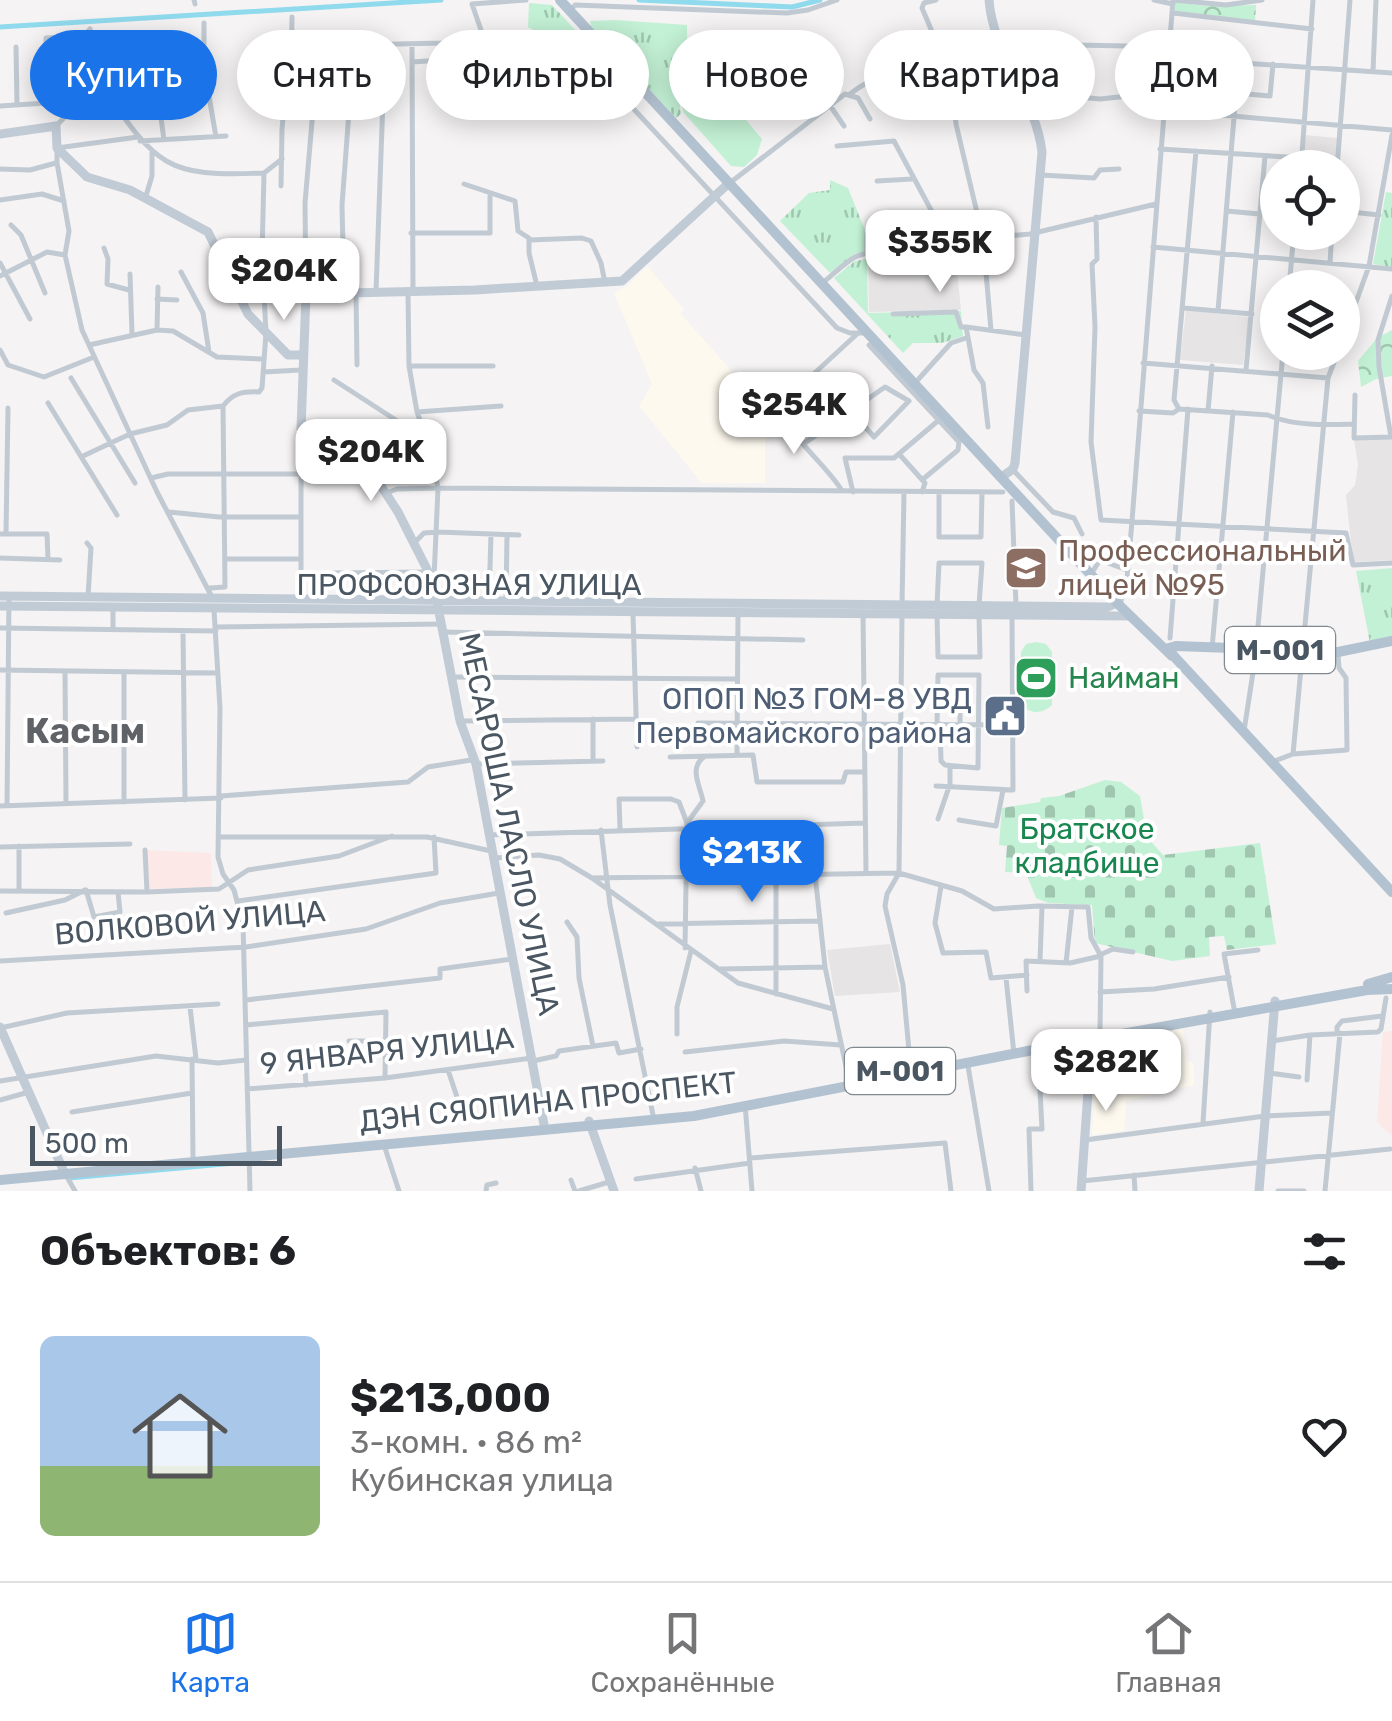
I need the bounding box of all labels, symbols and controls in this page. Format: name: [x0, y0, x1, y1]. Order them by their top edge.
chip: Купить: [30, 30, 217, 120]
chip: Снять: [237, 30, 406, 120]
chip: Фильтры: [426, 30, 649, 120]
chip: Новое: [669, 30, 844, 120]
chip: Квартира: [864, 30, 1095, 120]
chip: Дом: [1115, 30, 1254, 120]
map controls: [1260, 150, 1360, 370]
button: locate: [1260, 150, 1360, 250]
pin: $355K: [870, 210, 1010, 295]
text: $355K: [887, 223, 993, 261]
pin: $204K: [214, 238, 354, 323]
text: $204K: [230, 251, 338, 289]
button: layers: [1260, 270, 1360, 370]
pin: $254K: [724, 372, 864, 457]
text: $254K: [741, 385, 847, 423]
pin: $204K: [301, 419, 441, 504]
text: $204K: [317, 432, 425, 470]
place label: Профессиональный лицей №95: [1058, 533, 1346, 603]
school or university icon: Профессиональный лицей №95: [1003, 545, 1049, 591]
street label: ПРОФСОЮЗНАЯ УЛИЦА: [296, 567, 642, 603]
road number: М-001: [1225, 627, 1335, 673]
street label: МЕСАРОША ЛАСЛО УЛИЦА: [451, 630, 567, 1018]
sports icon: Найман: [1013, 655, 1059, 701]
place label: Найман: [1068, 660, 1180, 696]
place label: ОПОП №3 ГОМ-8 УВД Первомайского района: [636, 681, 972, 751]
public building icon: ОПОП №3 ГОМ-8 УВД Первомайского района: [982, 693, 1028, 739]
district label: Касым: [25, 710, 145, 752]
park label: Братское кладбище: [1015, 811, 1159, 881]
pin: $213K: [682, 820, 822, 905]
text: $213K: [702, 833, 802, 871]
street label: ВОЛКОВОЙ УЛИЦА: [53, 893, 327, 953]
street label: 9 ЯНВАРЯ УЛИЦА: [258, 1020, 516, 1082]
pin: $282K: [1036, 1029, 1176, 1114]
text: $282K: [1053, 1042, 1159, 1080]
road number: M-001: [845, 1048, 955, 1094]
street label: ДЭН СЯОПИНА ПРОСПЕКТ: [358, 1064, 738, 1140]
scale bar: [30, 1121, 282, 1166]
text: 500 m: [45, 1127, 129, 1160]
icon: filters: [1297, 1224, 1352, 1279]
text: Объектов: 6: [40, 1226, 296, 1276]
text: $213,000: [350, 1373, 551, 1423]
icon: home: [120, 1376, 240, 1496]
icon: heart: [1297, 1409, 1352, 1464]
text: 3-комн. · 86 m²: [350, 1423, 582, 1461]
text: Кубинская улица: [350, 1461, 614, 1499]
tab: Карта: [170, 1606, 250, 1699]
tab: Сохранённые: [591, 1606, 775, 1699]
tab: Главная: [1115, 1606, 1222, 1699]

